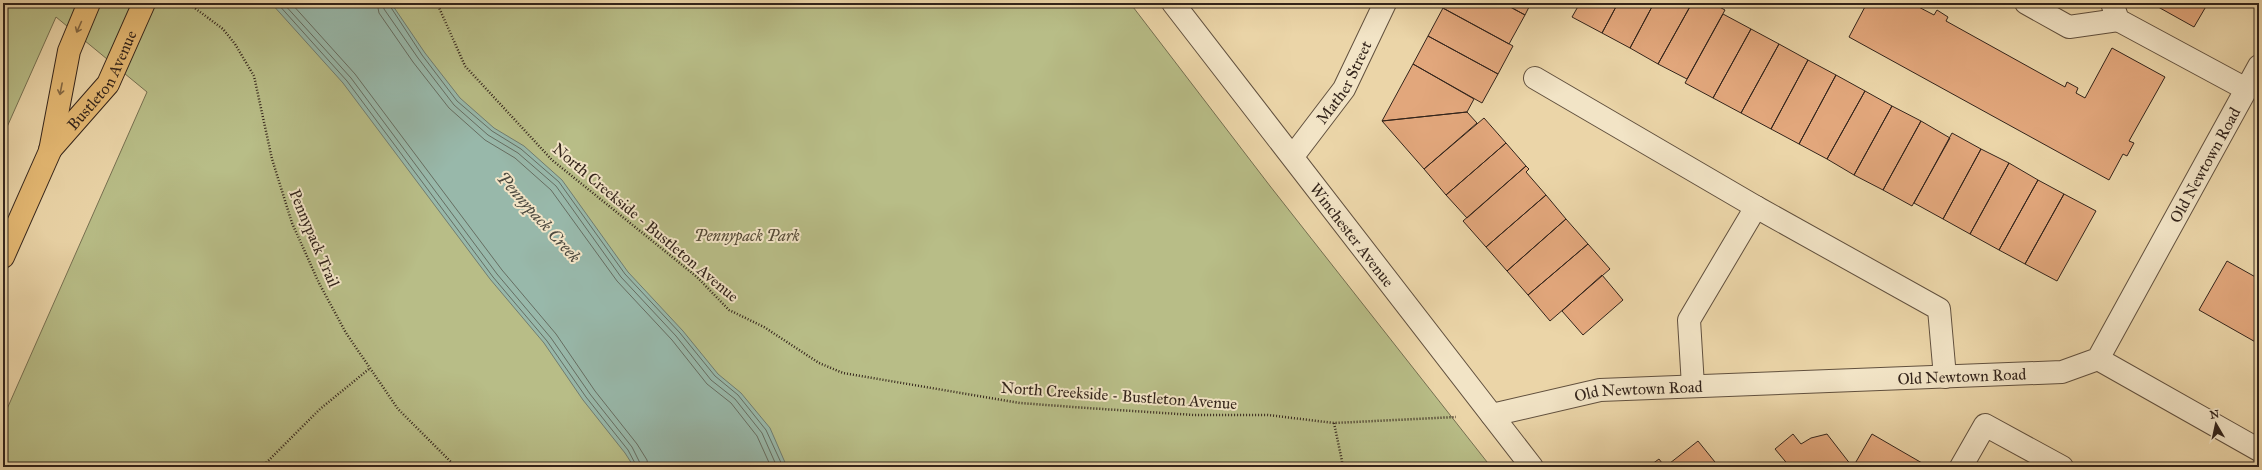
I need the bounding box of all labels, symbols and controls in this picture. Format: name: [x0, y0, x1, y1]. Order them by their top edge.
one-way arrow: [75, 20, 82, 32]
street label: Bustleton Avenue: [63, 27, 141, 134]
street label: Mather Street: [1312, 37, 1376, 128]
one-way arrow: [57, 82, 65, 95]
street label: Old Newtown Road: [2166, 104, 2244, 226]
street label: North Creekside - Bustleton Avenue: [549, 139, 743, 306]
water label: Pennypack Creek: [492, 168, 585, 267]
street label: Winchester Avenue: [1306, 179, 1398, 291]
street label: Pennypack Trail: [285, 186, 344, 291]
park label: Pennypack Park: [694, 226, 800, 246]
street label: Old Newtown Road: [1897, 364, 2027, 388]
street label: Old Newtown Road: [1572, 377, 1703, 406]
street label: North Creekside - Bustleton Avenue: [1000, 378, 1238, 413]
north arrow: [2196, 404, 2236, 444]
text: N: [2209, 407, 2221, 422]

